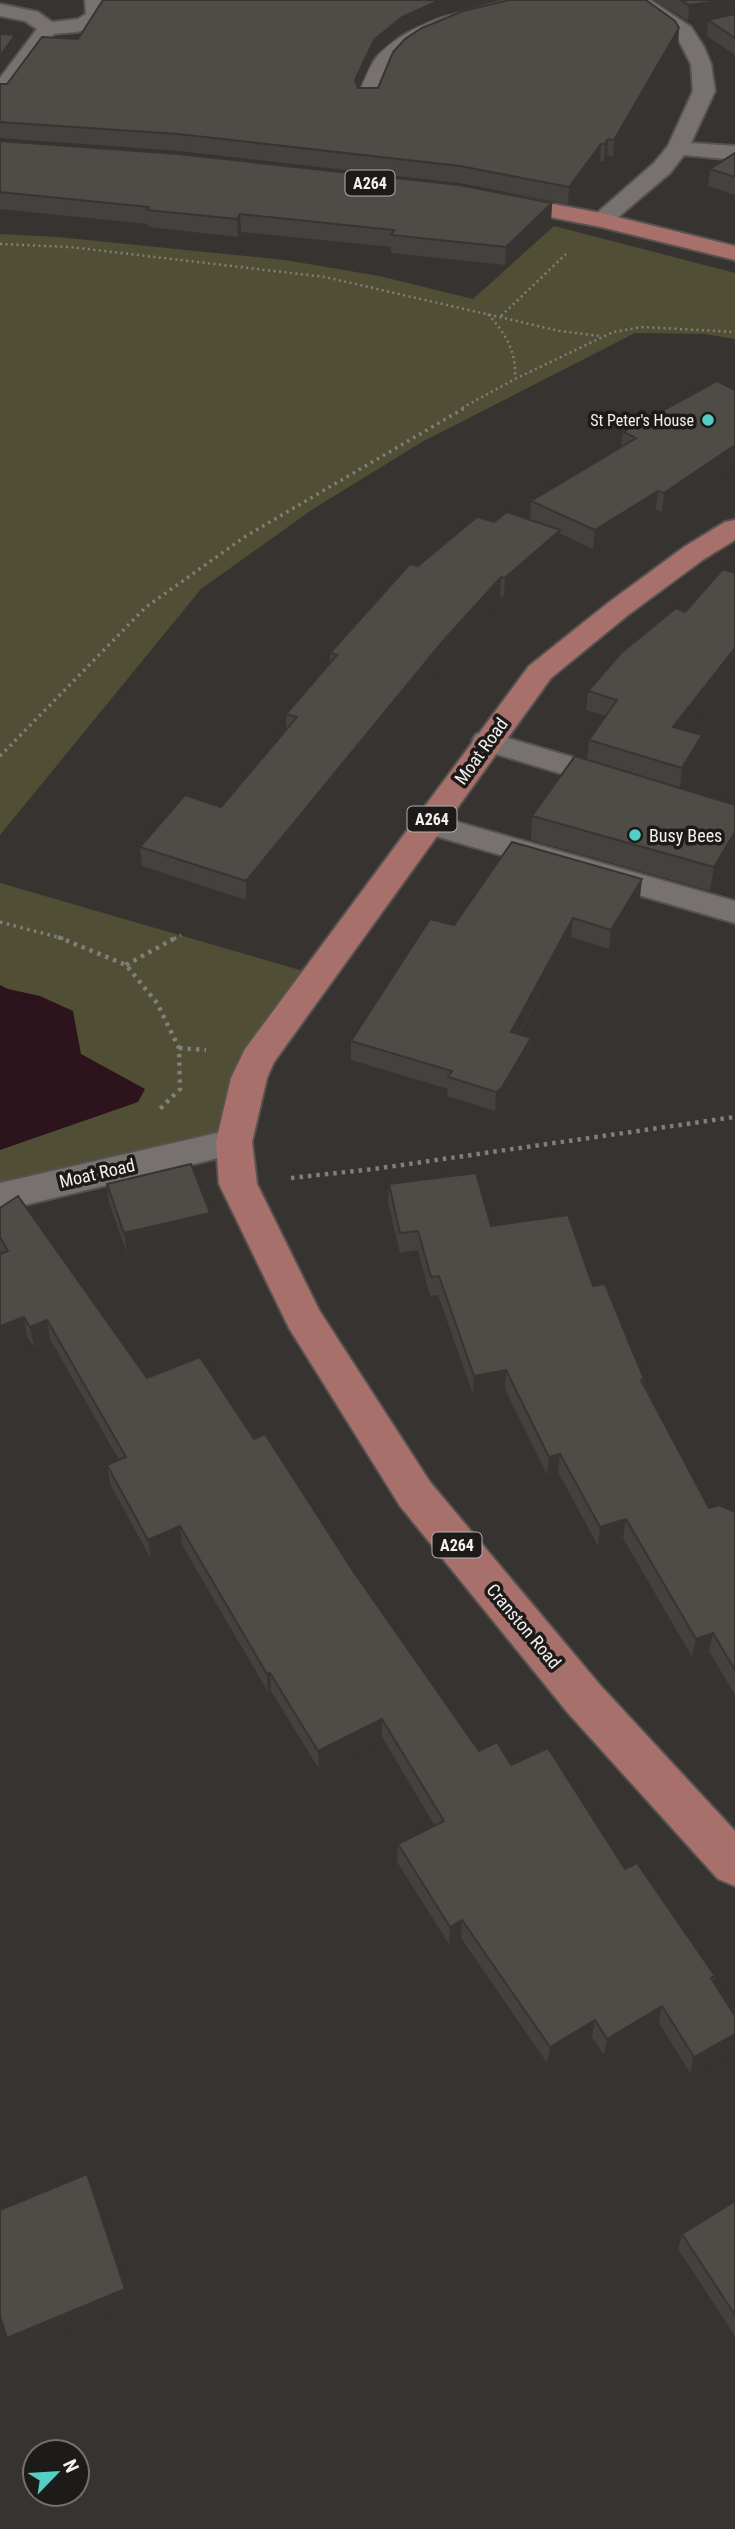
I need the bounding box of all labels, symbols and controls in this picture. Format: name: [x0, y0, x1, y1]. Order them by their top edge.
road number: A264: [346, 170, 394, 196]
place label: St Peter's House: [590, 411, 694, 430]
marker: St Peter's House: [700, 412, 716, 428]
street label: Moat Road: [450, 714, 512, 788]
road number: A264: [408, 806, 457, 832]
place label: Busy Bees: [649, 825, 722, 846]
marker: Busy Bees: [627, 827, 643, 843]
street label: Moat Road: [57, 1154, 137, 1192]
road number: A264: [433, 1532, 482, 1558]
street label: Cranston Road: [483, 1579, 565, 1673]
north arrow: [21, 2438, 91, 2508]
text: N: [58, 2456, 84, 2476]

